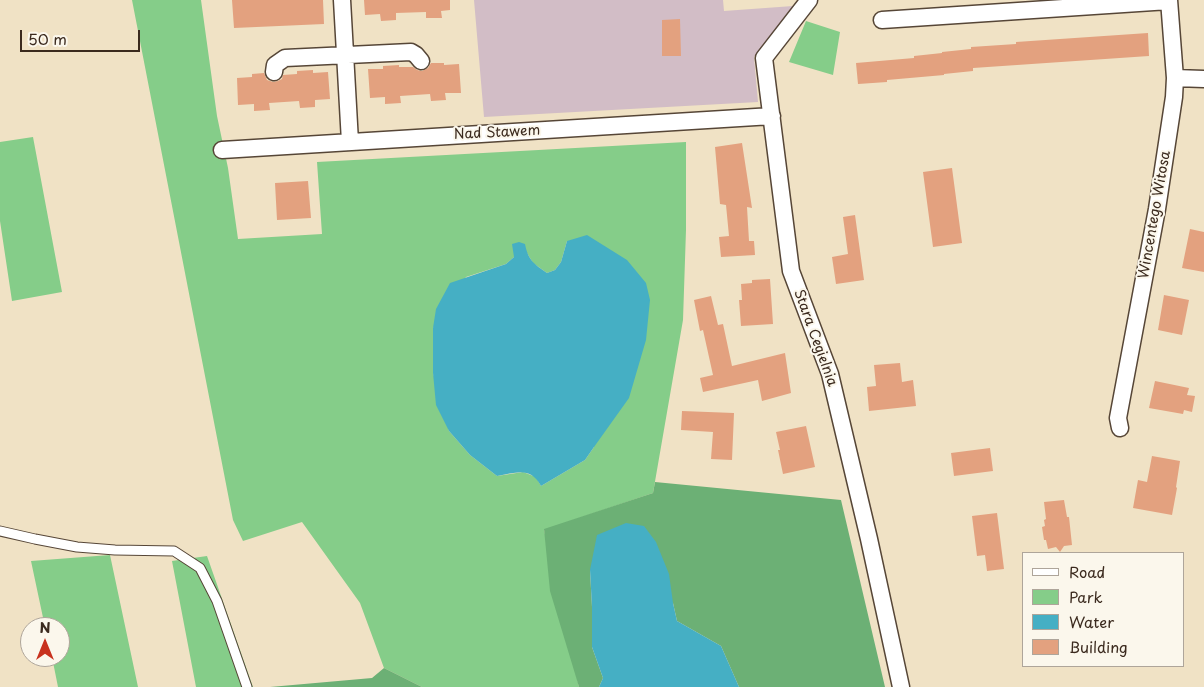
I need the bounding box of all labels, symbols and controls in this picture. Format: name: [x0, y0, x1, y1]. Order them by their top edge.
scale bar: [22, 20, 142, 52]
text: 50 m: [28, 27, 67, 50]
street label: Nad Stawem: [453, 122, 541, 144]
street label: Wincentego Witosa: [1135, 150, 1175, 280]
street label: Stara Cegielnia: [790, 287, 840, 389]
legend: [1022, 552, 1184, 667]
text: Road: [1069, 560, 1105, 583]
text: Park: [1069, 585, 1103, 608]
text: Water: [1069, 610, 1114, 633]
north arrow: [20, 617, 70, 667]
text: N: [39, 617, 51, 638]
text: Building: [1069, 635, 1128, 658]

